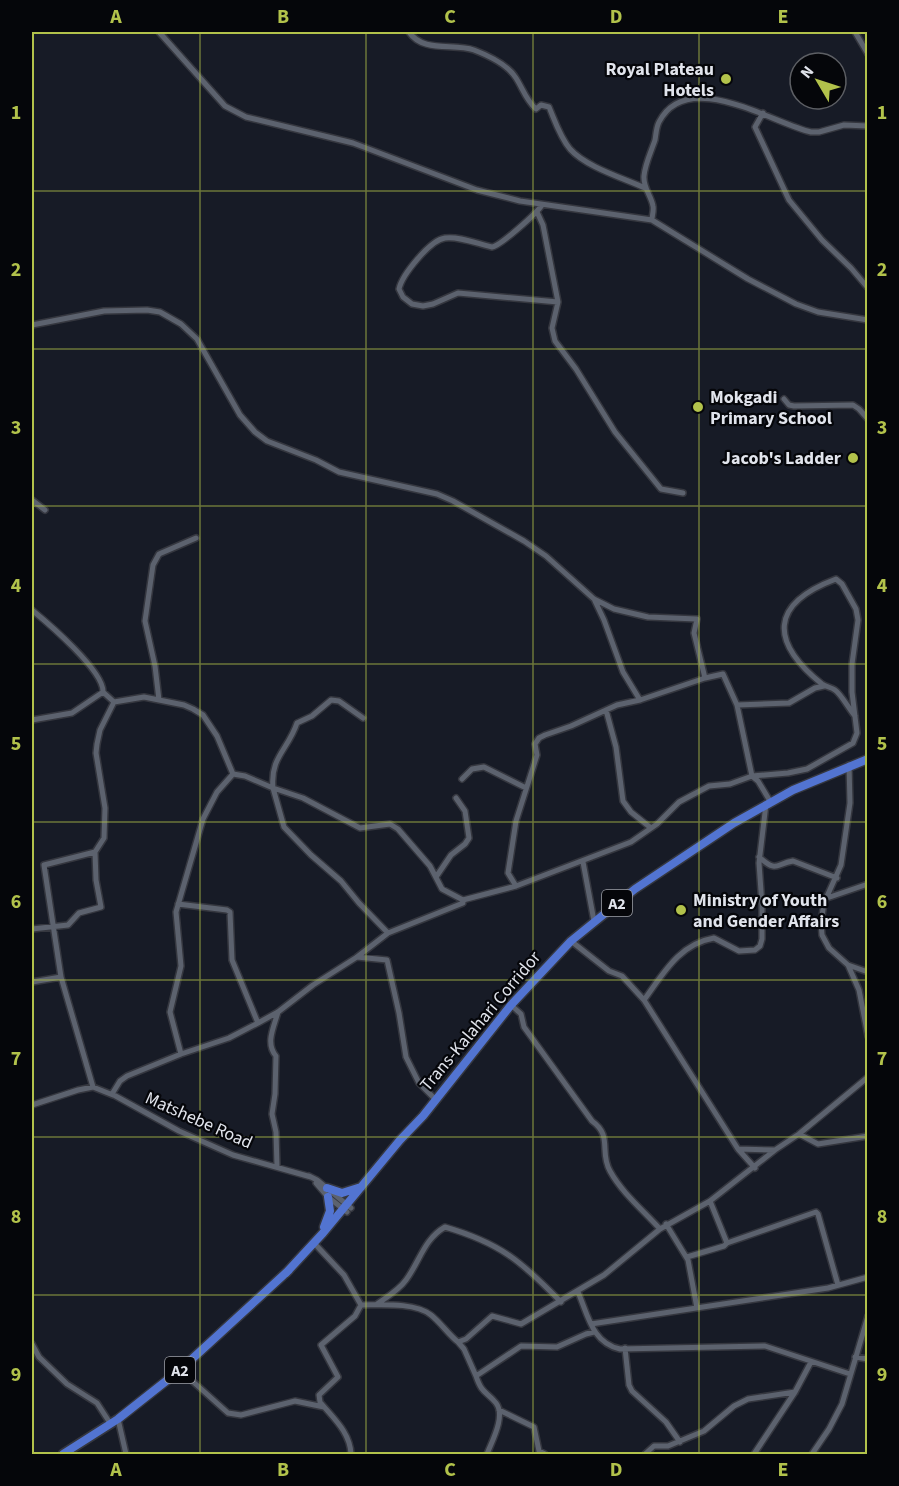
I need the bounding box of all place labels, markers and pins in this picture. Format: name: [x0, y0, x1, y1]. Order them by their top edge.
place label: Royal Plateau Hotels: [606, 57, 714, 103]
marker: Royal Plateau Hotels: [719, 72, 733, 86]
place label: Mokgadi Primary School: [710, 385, 832, 431]
marker: Mokgadi Primary School: [691, 400, 705, 414]
place label: Jacob's Ladder: [722, 446, 842, 471]
marker: Jacob's Ladder: [846, 451, 860, 465]
place label: Ministry of Youth and Gender Affairs: [693, 888, 839, 934]
marker: Ministry of Youth and Gender Affairs: [674, 903, 688, 917]

